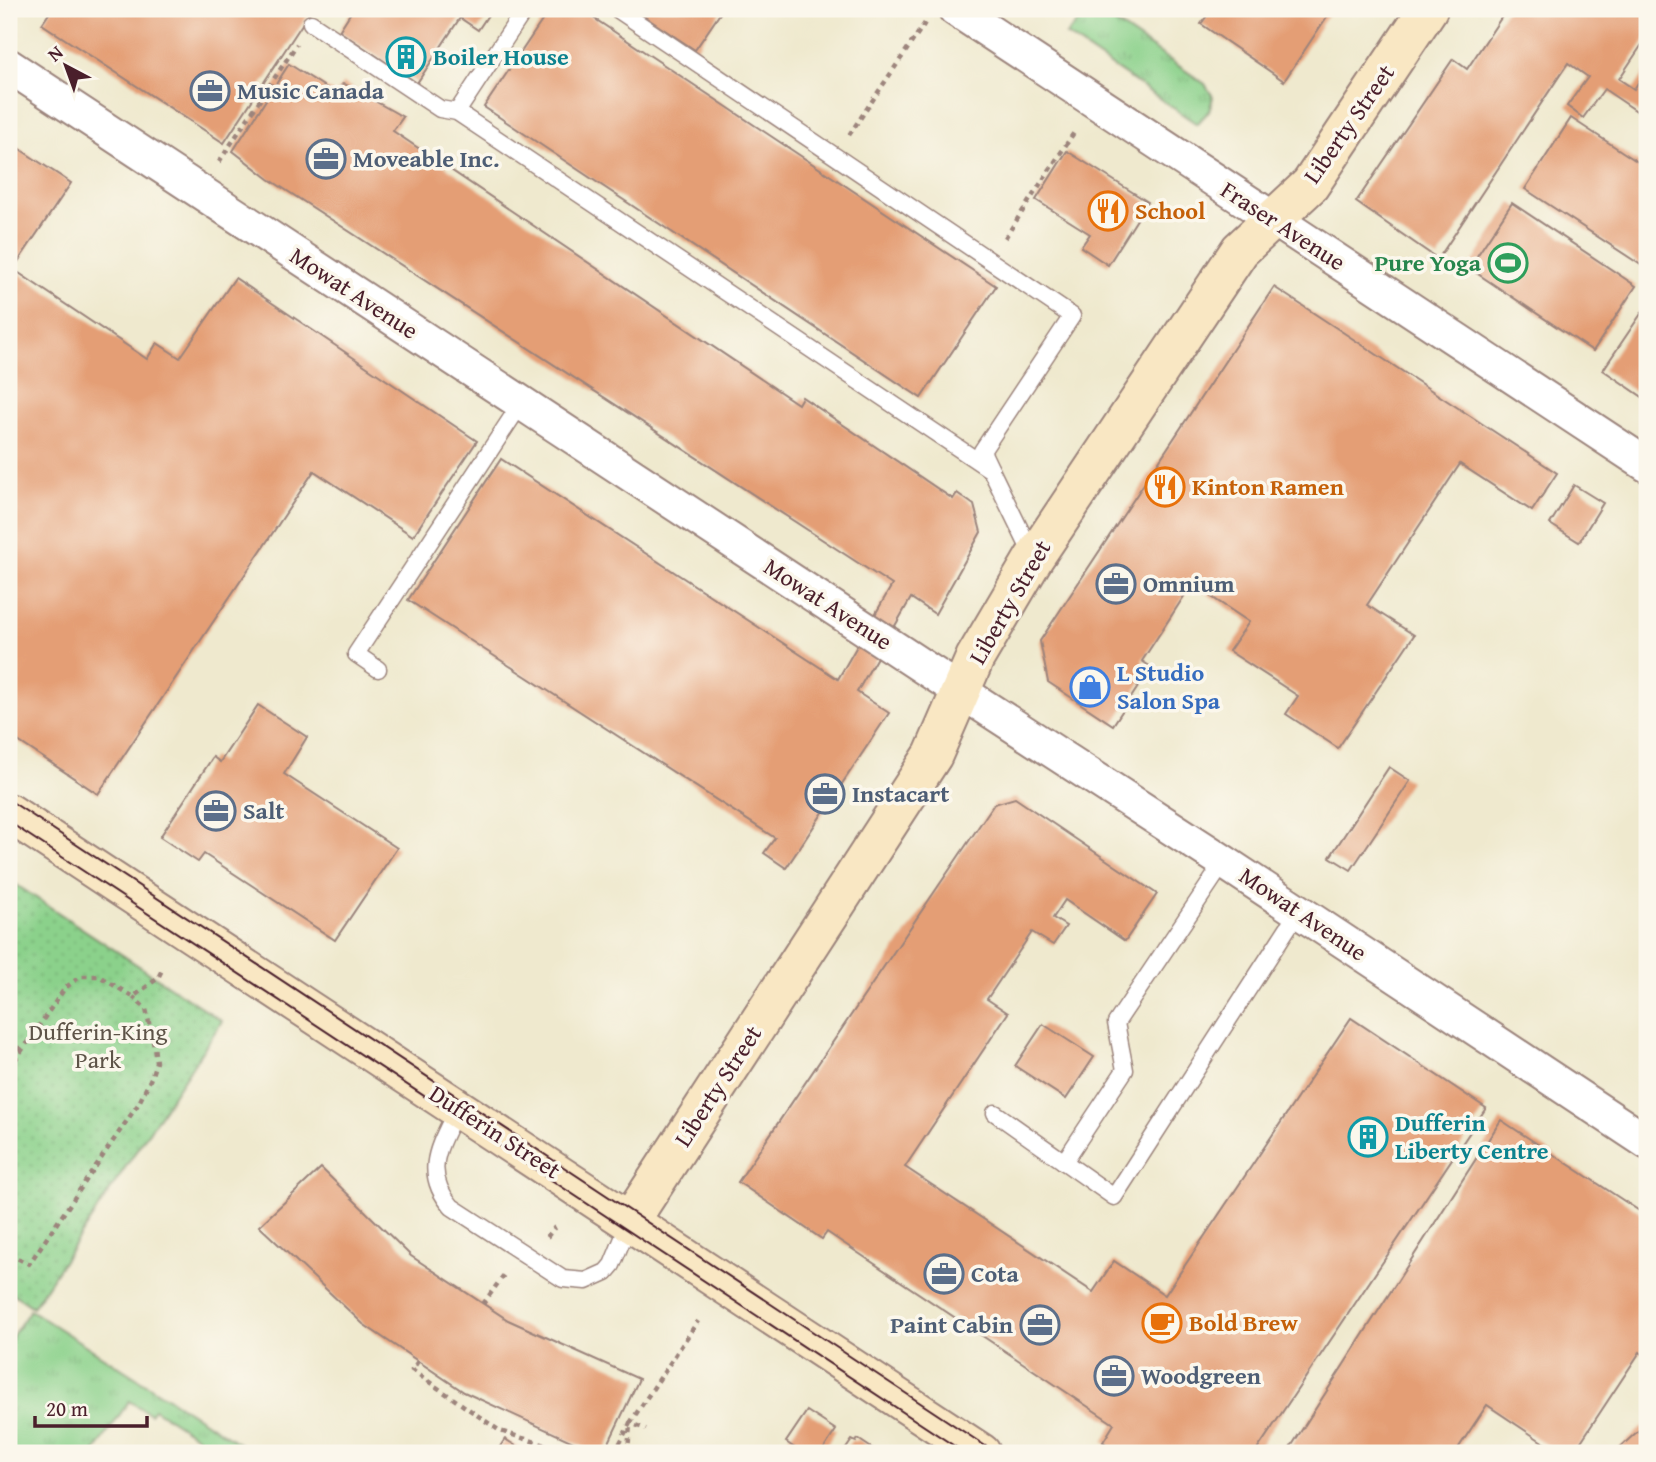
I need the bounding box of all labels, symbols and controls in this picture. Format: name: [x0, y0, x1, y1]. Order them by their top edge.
north arrow: [32, 32, 102, 102]
building icon: Boiler House: [385, 36, 427, 78]
text: N: [41, 38, 69, 68]
place label: Boiler House: [433, 39, 569, 74]
street label: Liberty Street: [1295, 57, 1403, 190]
office icon: Music Canada: [189, 70, 231, 112]
place label: Music Canada: [237, 73, 385, 108]
office icon: Moveable Inc.: [305, 138, 347, 180]
place label: Moveable Inc.: [353, 141, 500, 176]
street label: Fraser Avenue: [1214, 172, 1353, 279]
restaurant icon: School: [1087, 190, 1129, 232]
place label: School: [1135, 193, 1206, 228]
street label: Mowat Avenue: [283, 238, 425, 347]
sports icon: Pure Yoga: [1487, 242, 1529, 284]
place label: Pure Yoga: [1374, 245, 1482, 280]
restaurant icon: Kinton Ramen: [1144, 466, 1186, 508]
place label: Kinton Ramen: [1192, 469, 1344, 504]
street label: Liberty Street: [960, 533, 1060, 670]
street label: Mowat Avenue: [757, 549, 899, 658]
office icon: Omnium: [1095, 563, 1137, 605]
place label: Omnium: [1143, 566, 1235, 601]
place label: L Studio Salon Spa: [1117, 655, 1221, 718]
shop icon: L Studio Salon Spa: [1069, 666, 1111, 708]
office icon: Instacart: [804, 773, 846, 815]
place label: Instacart: [852, 776, 949, 811]
office icon: Salt: [195, 790, 237, 832]
place label: Salt: [243, 793, 284, 828]
street label: Mowat Avenue: [1233, 858, 1374, 969]
park label: Dufferin-King Park: [29, 1014, 168, 1077]
street label: Liberty Street: [665, 1018, 770, 1153]
street label: Dufferin Street: [423, 1076, 568, 1187]
place label: Dufferin Liberty Centre: [1395, 1105, 1549, 1168]
building icon: Dufferin Liberty Centre: [1347, 1116, 1389, 1158]
office icon: Cota: [923, 1253, 965, 1295]
place label: Cota: [971, 1256, 1019, 1291]
cafe icon: Bold Brew: [1141, 1302, 1183, 1344]
office icon: Paint Cabin: [1019, 1304, 1061, 1346]
place label: Bold Brew: [1189, 1305, 1298, 1340]
place label: Paint Cabin: [890, 1307, 1013, 1342]
office icon: Woodgreen: [1093, 1355, 1135, 1397]
place label: Woodgreen: [1141, 1358, 1261, 1393]
scale bar: [35, 1385, 147, 1429]
text: 20 m: [46, 1393, 88, 1424]

